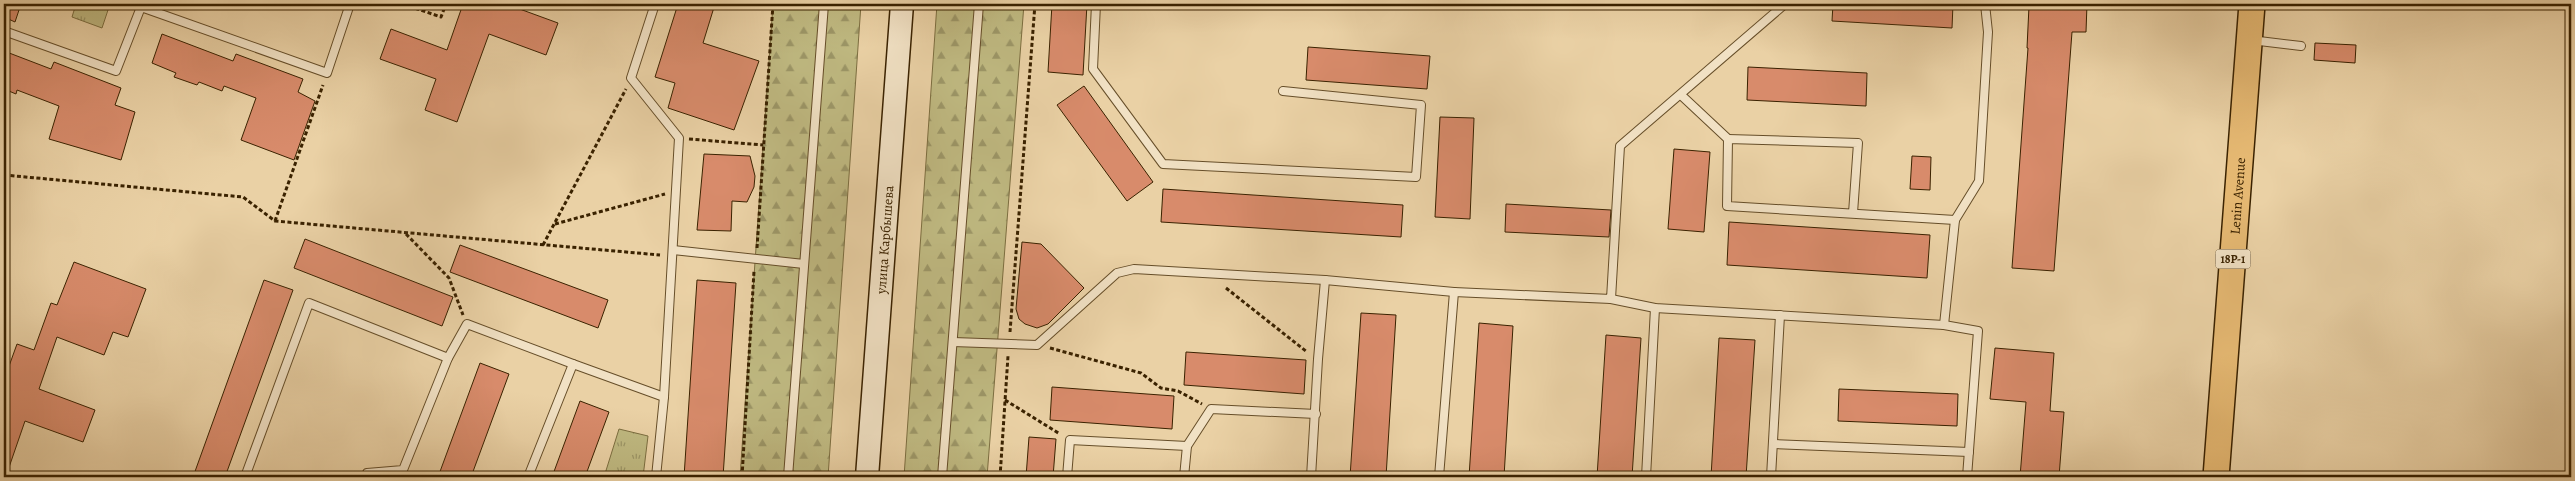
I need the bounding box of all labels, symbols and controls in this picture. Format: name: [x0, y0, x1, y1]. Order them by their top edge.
street label: Lenin Avenue: [2225, 157, 2250, 235]
street label: улица Карбышева: [871, 184, 899, 296]
road number: 18Р-1: [2216, 250, 2250, 268]

